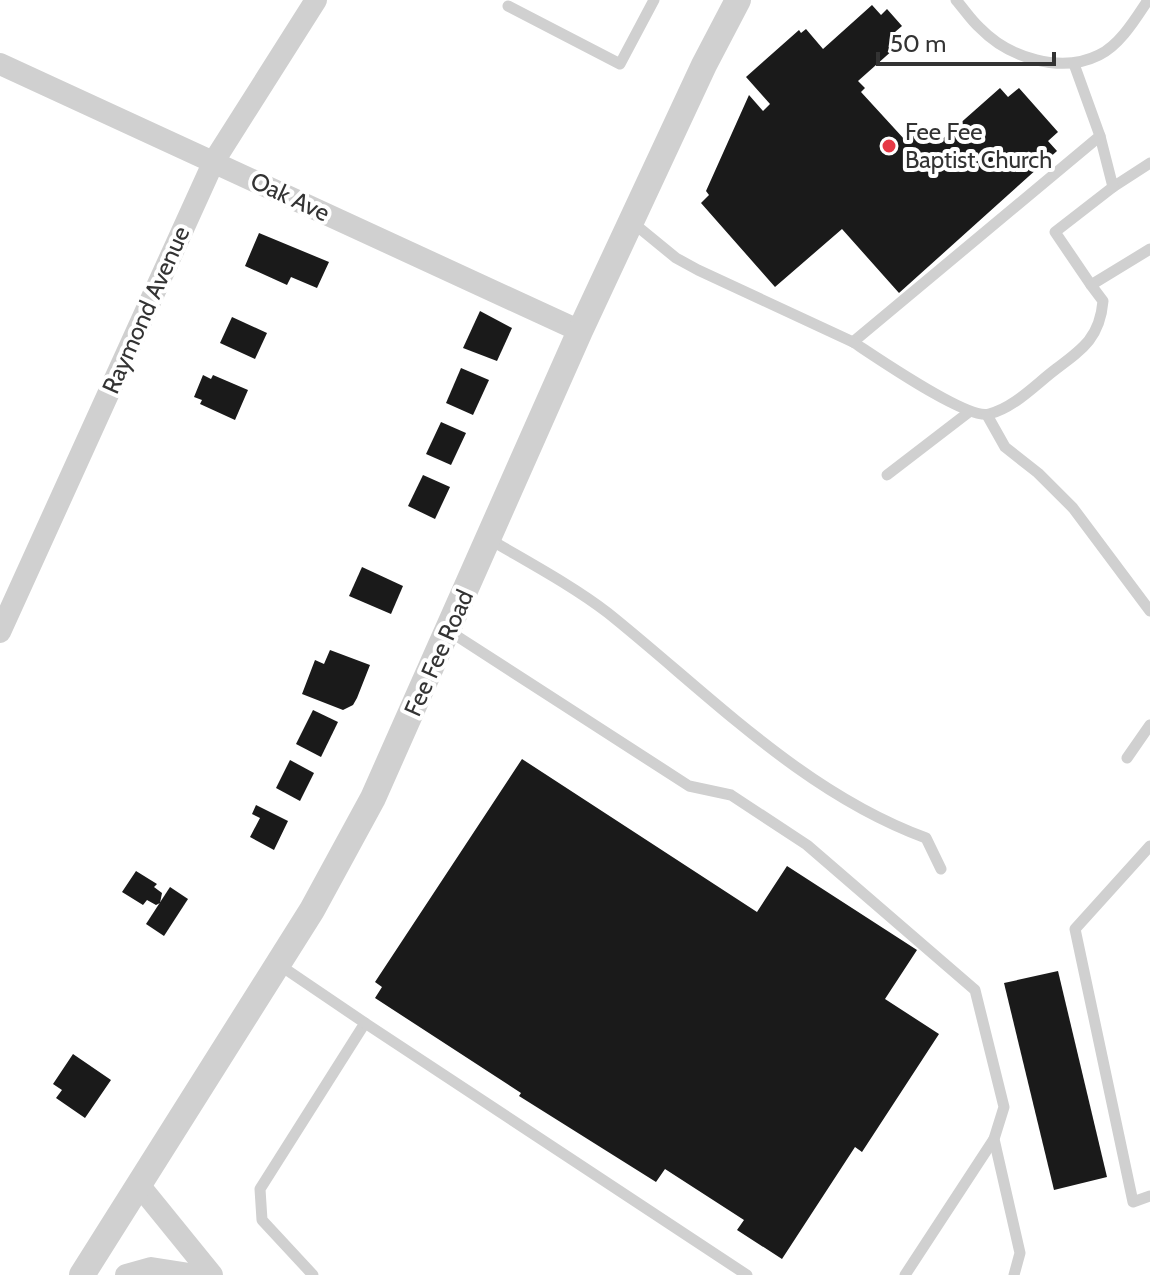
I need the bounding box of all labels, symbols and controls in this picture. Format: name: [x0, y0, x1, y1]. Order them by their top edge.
scale bar: [878, 16, 1054, 66]
text: 50 m: [890, 29, 946, 58]
place label: Fee Fee Baptist Church: [905, 117, 1052, 174]
marker: Fee Fee Baptist Church: [880, 137, 898, 155]
street label: Oak Ave: [246, 166, 334, 227]
street label: Raymond Avenue: [96, 222, 195, 398]
street label: Fee Fee Road: [398, 585, 479, 720]

